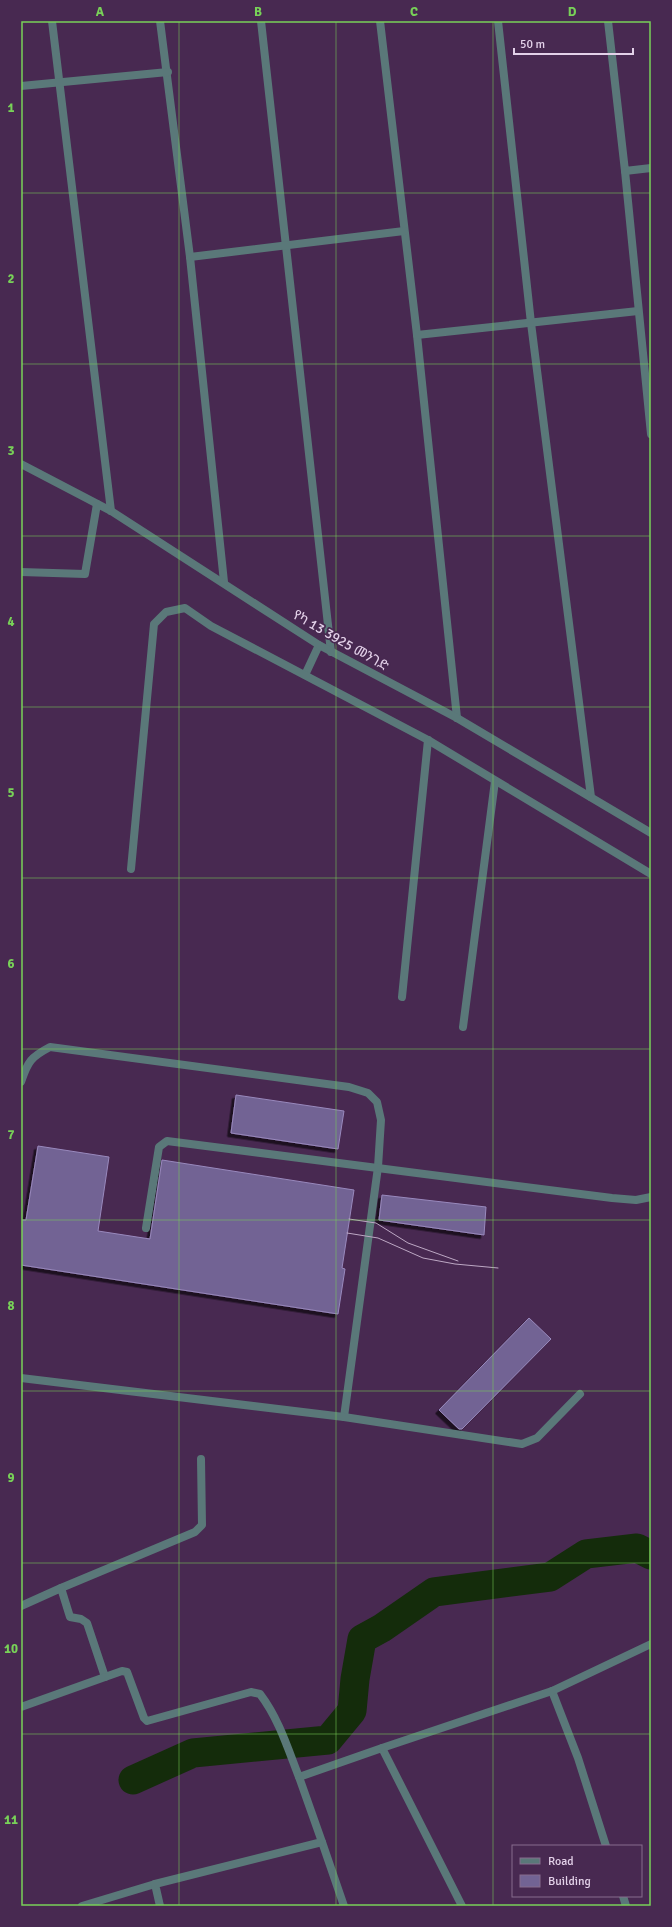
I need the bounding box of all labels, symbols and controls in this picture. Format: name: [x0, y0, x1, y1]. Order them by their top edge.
text: A: [96, 4, 105, 20]
text: B: [254, 4, 262, 20]
text: C: [410, 4, 418, 20]
text: D: [568, 4, 577, 20]
scale bar: [514, 30, 633, 56]
text: 50 m: [520, 37, 545, 52]
text: 1: [7, 100, 15, 116]
text: 2: [7, 271, 15, 287]
text: 3: [7, 443, 15, 459]
street label: የካ 13 3925 መንገድ: [290, 606, 392, 675]
text: 4: [7, 614, 15, 630]
text: 5: [7, 785, 15, 801]
text: 6: [7, 956, 15, 972]
text: 7: [7, 1127, 15, 1143]
text: 8: [7, 1298, 15, 1314]
text: 9: [7, 1470, 15, 1486]
text: 10: [4, 1641, 18, 1657]
text: 11: [4, 1812, 18, 1828]
legend: [512, 1845, 642, 1897]
text: Road: [548, 1854, 574, 1869]
text: Building: [548, 1874, 591, 1889]

